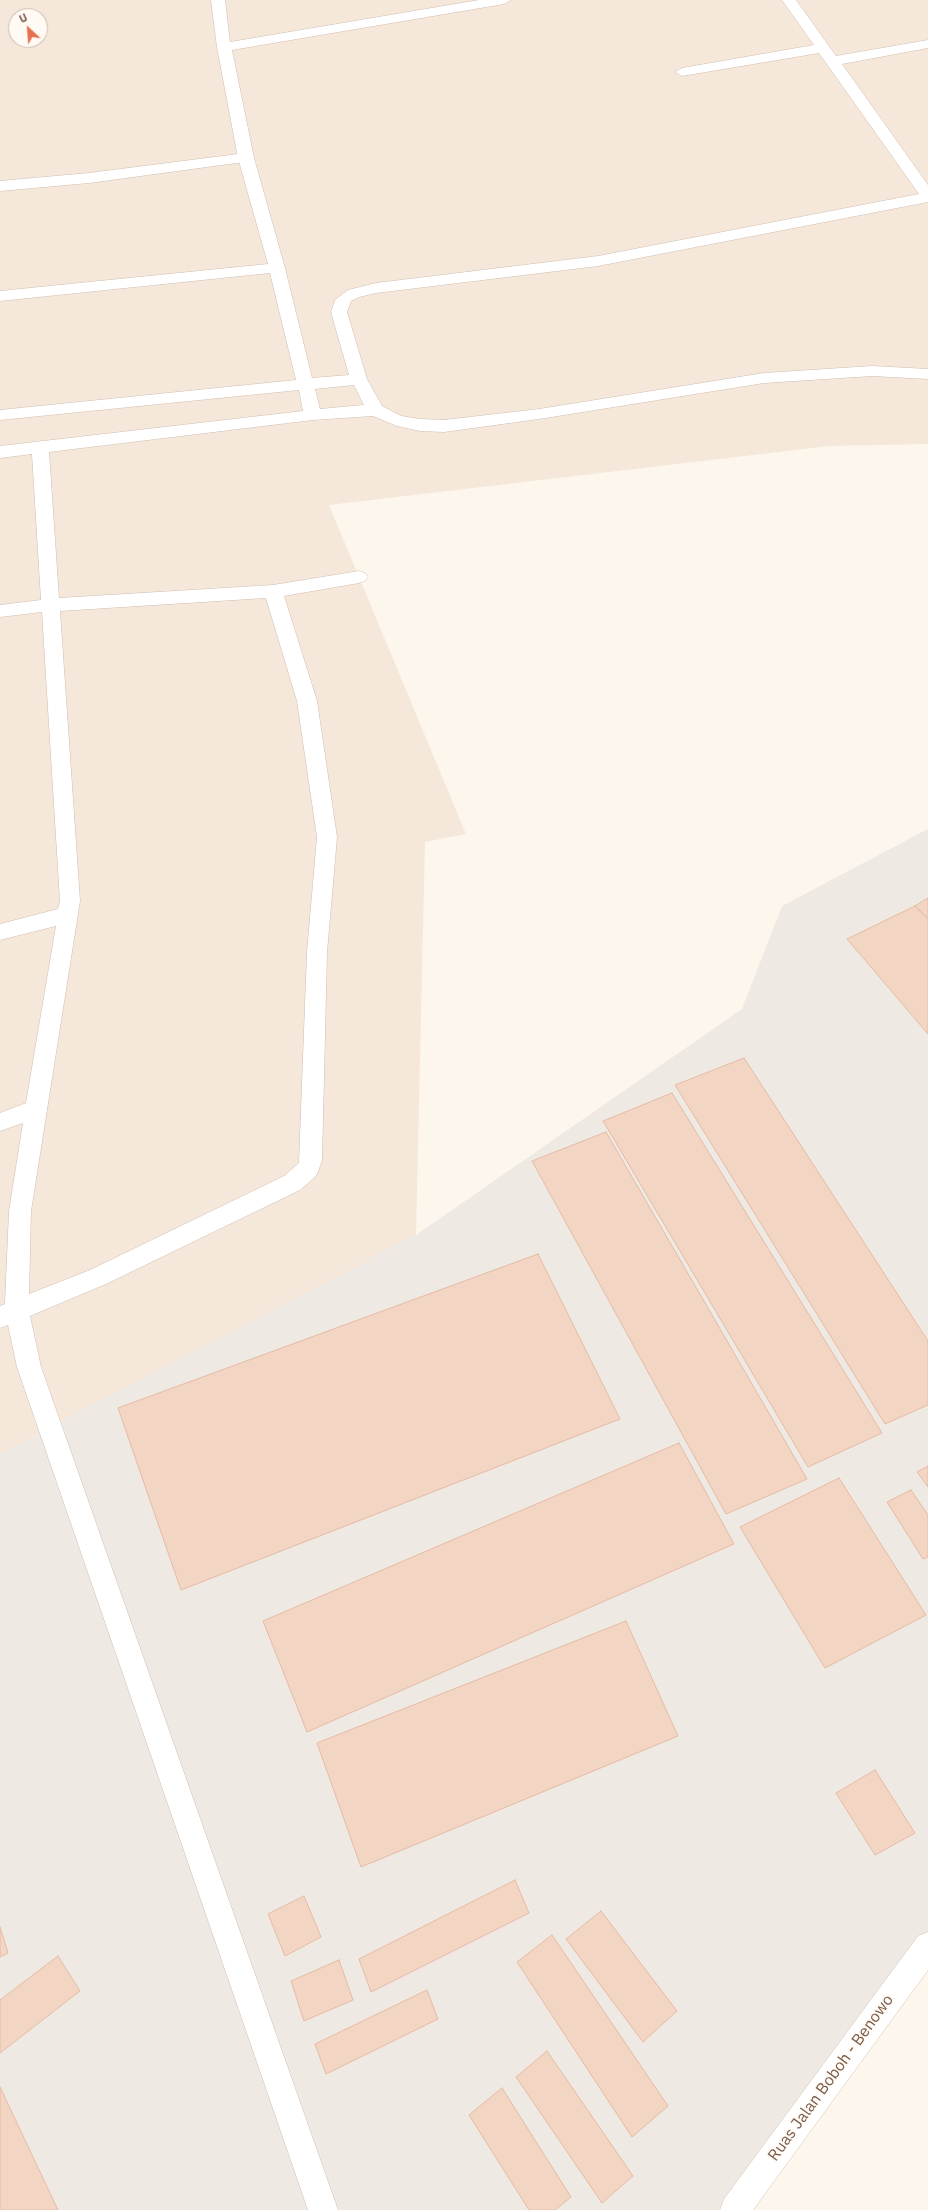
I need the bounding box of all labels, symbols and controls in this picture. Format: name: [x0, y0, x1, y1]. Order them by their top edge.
north arrow: [8, 8, 48, 48]
text: U: [17, 10, 30, 26]
street label: Ruas Jalan Boboh - Benowo: [764, 1991, 898, 2165]

